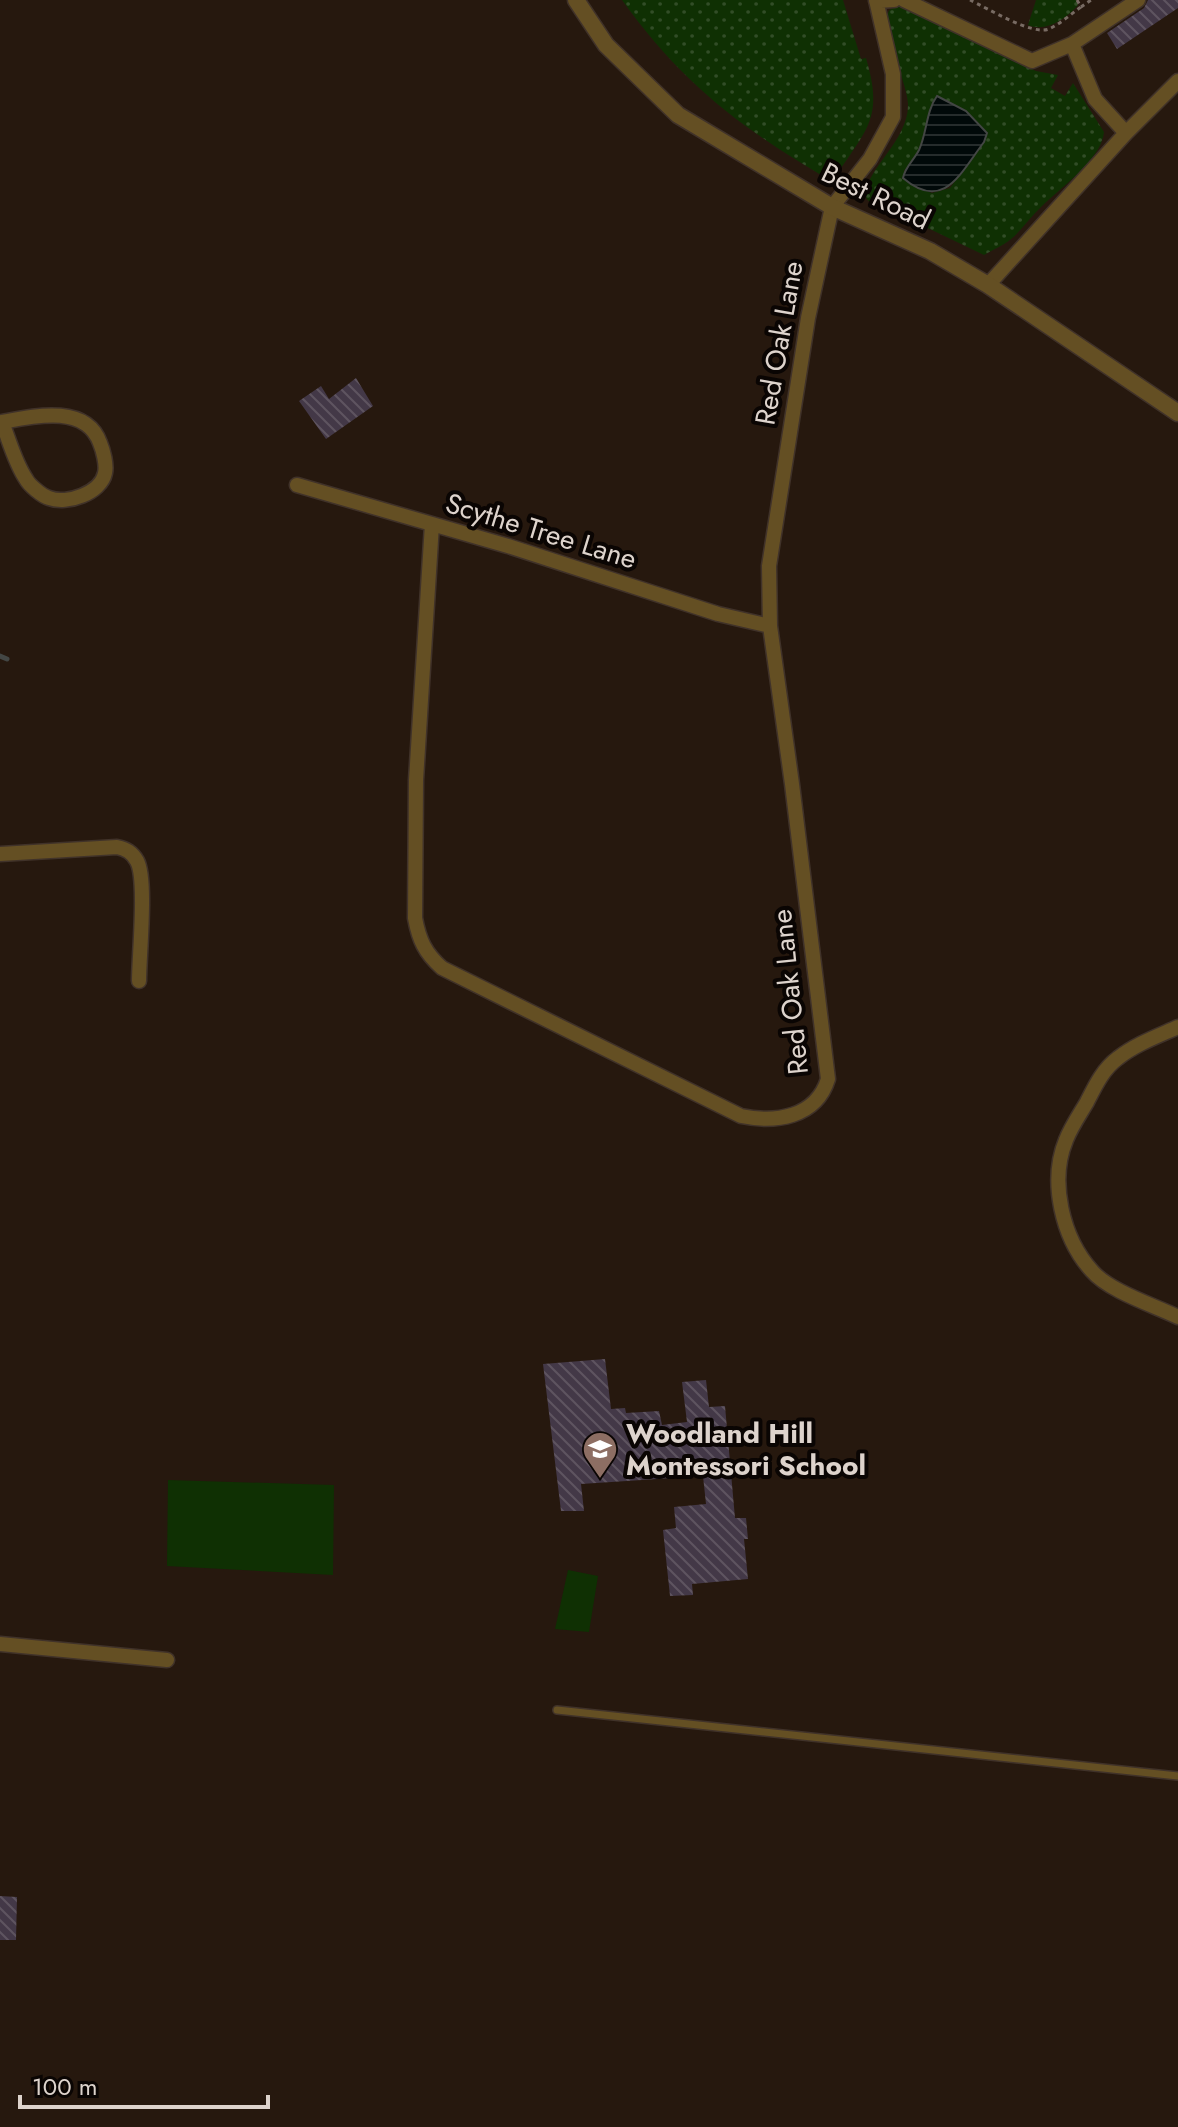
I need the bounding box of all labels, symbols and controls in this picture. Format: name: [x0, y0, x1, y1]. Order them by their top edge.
street label: Best Road: [814, 152, 938, 240]
street label: Red Oak Lane: [744, 258, 814, 428]
street label: Scythe Tree Lane: [440, 482, 642, 580]
street label: Red Oak Lane: [761, 907, 819, 1077]
place label: Woodland Hill Montessori School: [626, 1413, 866, 1486]
school or university icon: Woodland Hill Montessori School: [581, 1430, 619, 1480]
scale bar: [20, 2059, 268, 2109]
text: 100 m: [32, 2069, 98, 2104]

